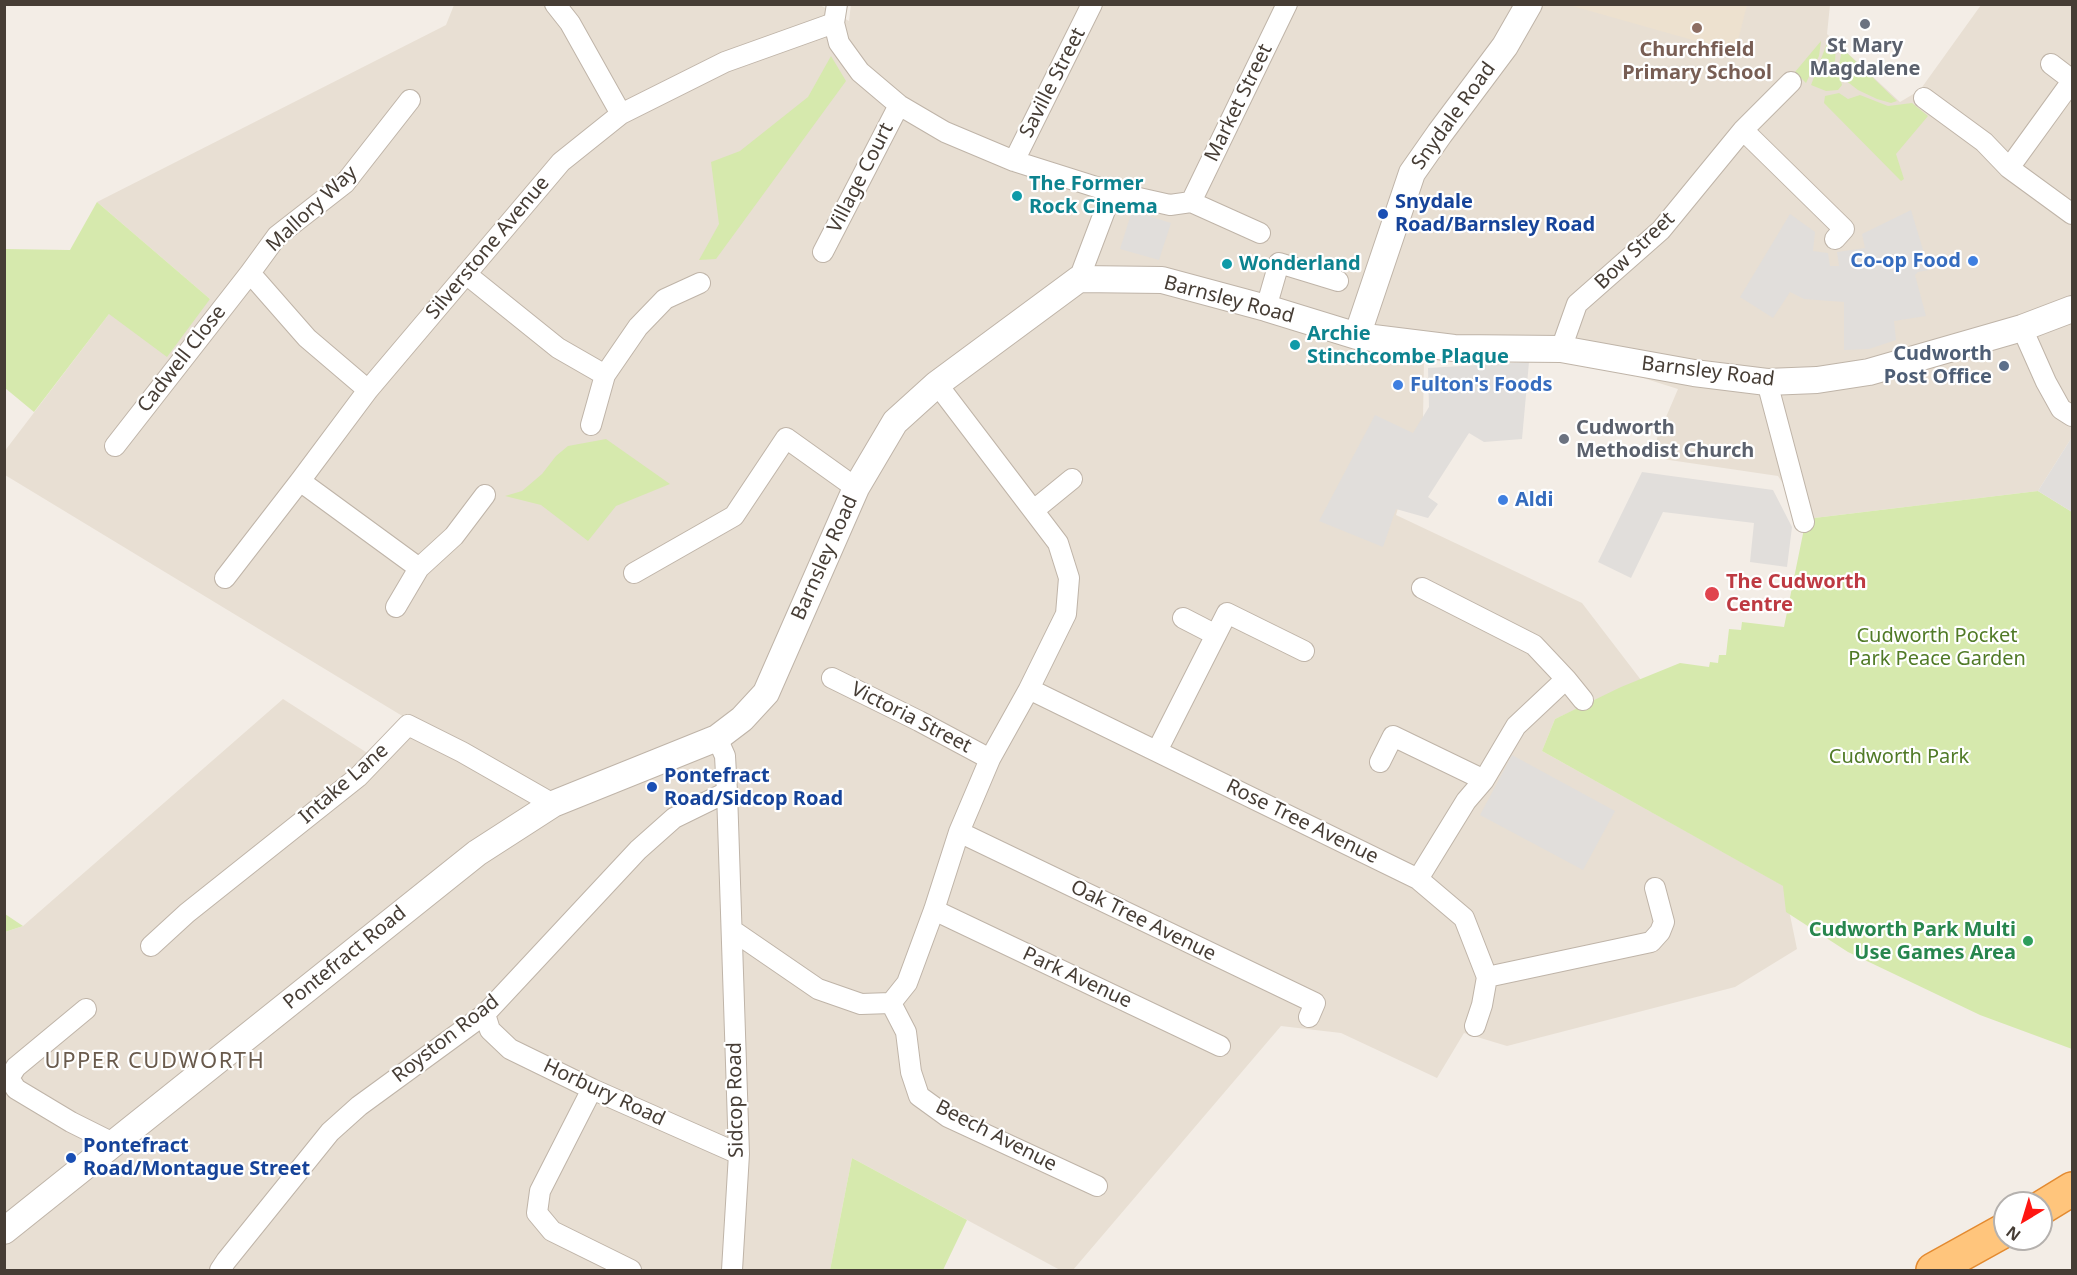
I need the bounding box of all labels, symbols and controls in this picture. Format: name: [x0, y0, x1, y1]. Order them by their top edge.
marker: St Mary Magdalene: [1858, 17, 1872, 31]
marker: Churchfield Primary School: [1690, 21, 1704, 35]
street label: Saville Street: [1015, 24, 1091, 142]
place label: St Mary Magdalene: [1810, 34, 1920, 81]
place label: Churchfield Primary School: [1622, 38, 1772, 85]
street label: Market Street: [1200, 40, 1278, 166]
street label: Snydale Road: [1407, 58, 1501, 174]
street label: Village Court: [823, 119, 899, 237]
street label: Mallory Way: [262, 161, 362, 257]
street label: Silverstone Avenue: [421, 172, 555, 324]
place label: The Former Rock Cinema: [1029, 172, 1158, 219]
marker: The Former Rock Cinema: [1010, 189, 1024, 203]
place label: Snydale Road/Barnsley Road: [1395, 190, 1595, 237]
marker: Snydale Road/Barnsley Road: [1376, 207, 1390, 221]
street label: Bow Street: [1590, 207, 1680, 295]
place label: Co-op Food: [1850, 249, 1961, 273]
place label: Wonderland: [1239, 252, 1361, 276]
marker: Co-op Food: [1966, 254, 1980, 268]
marker: Wonderland: [1220, 257, 1234, 271]
street label: Barnsley Road: [1161, 271, 1297, 329]
street label: Cadwell Close: [133, 301, 231, 417]
place label: Archie Stinchcombe Plaque: [1307, 322, 1509, 369]
marker: Archie Stinchcombe Plaque: [1288, 338, 1302, 352]
place label: Cudworth Post Office: [1884, 342, 1992, 389]
street label: Barnsley Road: [1640, 352, 1776, 392]
marker: Cudworth Post Office: [1997, 359, 2011, 373]
place label: Fulton's Foods: [1410, 373, 1553, 397]
marker: Fulton's Foods: [1391, 378, 1405, 392]
place label: Cudworth Methodist Church: [1576, 416, 1754, 463]
marker: Cudworth Methodist Church: [1557, 432, 1571, 446]
place label: Aldi: [1515, 488, 1553, 512]
street label: Barnsley Road: [787, 492, 863, 624]
marker: Aldi: [1496, 493, 1510, 507]
place label: The Cudworth Centre: [1726, 570, 1866, 617]
marker: The Cudworth Centre: [1703, 585, 1721, 603]
park label: Cudworth Pocket Park Peace Garden: [1848, 624, 2026, 671]
street label: Victoria Street: [847, 677, 975, 759]
street label: Intake Lane: [295, 739, 393, 829]
park label: Cudworth Park: [1829, 745, 1969, 769]
place label: Pontefract Road/Sidcop Road: [664, 764, 843, 811]
street label: Rose Tree Avenue: [1222, 775, 1382, 869]
marker: Pontefract Road/Sidcop Road: [645, 780, 659, 794]
street label: Oak Tree Avenue: [1066, 875, 1220, 967]
street label: Pontefract Road: [279, 901, 411, 1015]
place label: Cudworth Park Multi Use Games Area: [1809, 918, 2016, 965]
marker: Cudworth Park Multi Use Games Area: [2021, 934, 2035, 948]
street label: Park Avenue: [1019, 942, 1135, 1014]
street label: Royston Road: [388, 990, 504, 1088]
street label: Sidcop Road: [723, 1042, 749, 1158]
district label: UPPER CUDWORTH: [45, 1049, 265, 1075]
street label: Horbury Road: [539, 1054, 669, 1132]
street label: Beech Avenue: [931, 1095, 1061, 1177]
place label: Pontefract Road/Montague Street: [83, 1134, 310, 1181]
marker: Pontefract Road/Montague Street: [64, 1151, 78, 1165]
north arrow: [1993, 1191, 2053, 1251]
text: N: [2001, 1221, 2025, 1246]

